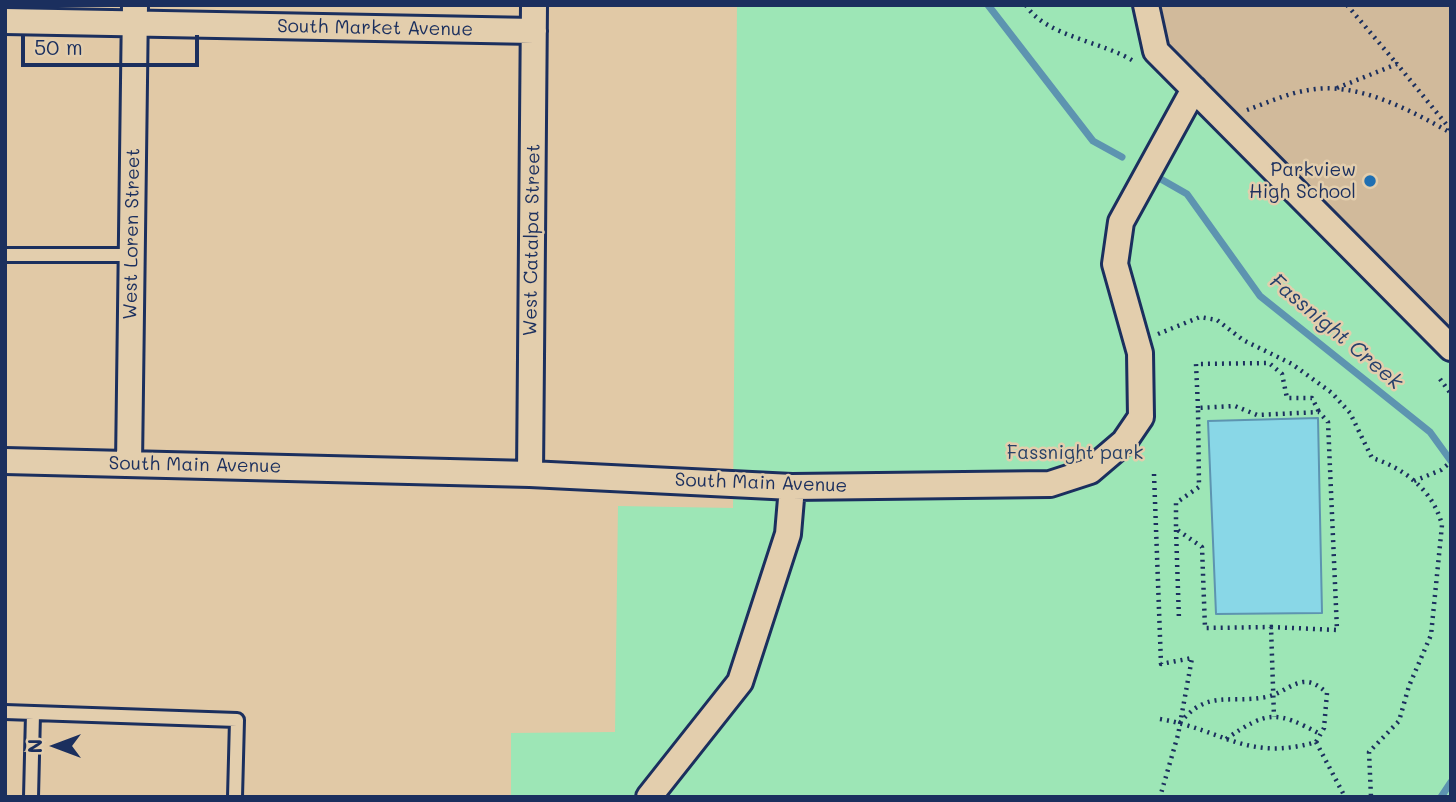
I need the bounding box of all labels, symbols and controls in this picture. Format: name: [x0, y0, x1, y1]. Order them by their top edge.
street label: South Market Avenue: [277, 15, 473, 41]
scale bar: [24, 21, 203, 65]
text: 50 m: [34, 33, 83, 60]
street label: West Catalpa Street: [519, 144, 545, 336]
street label: West Loren Street: [119, 148, 145, 320]
place label: Parkview High School: [1249, 159, 1356, 203]
marker: Parkview High School: [1362, 173, 1378, 189]
water label: Fassnight Creek: [1264, 269, 1408, 395]
park label: Fassnight park: [1007, 442, 1143, 464]
street label: South Main Avenue: [108, 452, 282, 478]
street label: South Main Avenue: [674, 469, 848, 497]
north arrow: [21, 711, 91, 781]
text: N: [22, 739, 47, 753]

